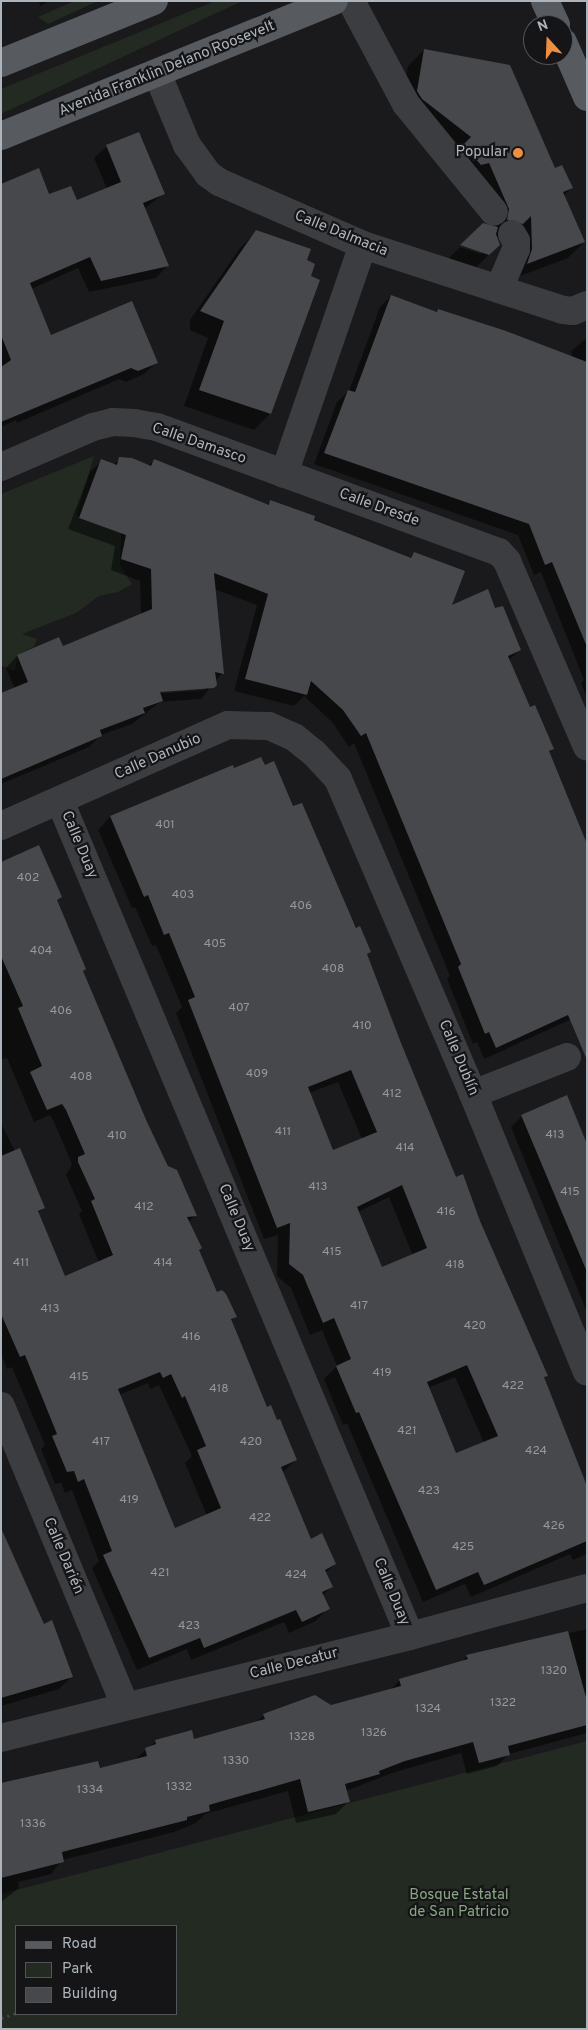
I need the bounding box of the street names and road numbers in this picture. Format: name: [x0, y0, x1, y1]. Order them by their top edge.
street label: Avenida Franklin Delano Roosevelt: [56, 17, 278, 121]
street label: Calle Dalmacia: [292, 207, 390, 261]
street label: Calle Damasco: [149, 419, 249, 469]
street label: Calle Dresde: [336, 485, 422, 531]
street label: Calle Danubio: [112, 730, 204, 784]
street label: Calle Duay: [57, 809, 101, 881]
street label: Calle Dublín: [434, 1018, 482, 1098]
street label: Calle Duay: [214, 1182, 258, 1254]
street label: Calle Darién: [39, 1515, 87, 1597]
street label: Calle Duay: [369, 1556, 413, 1628]
street label: Calle Decatur: [248, 1644, 340, 1684]

